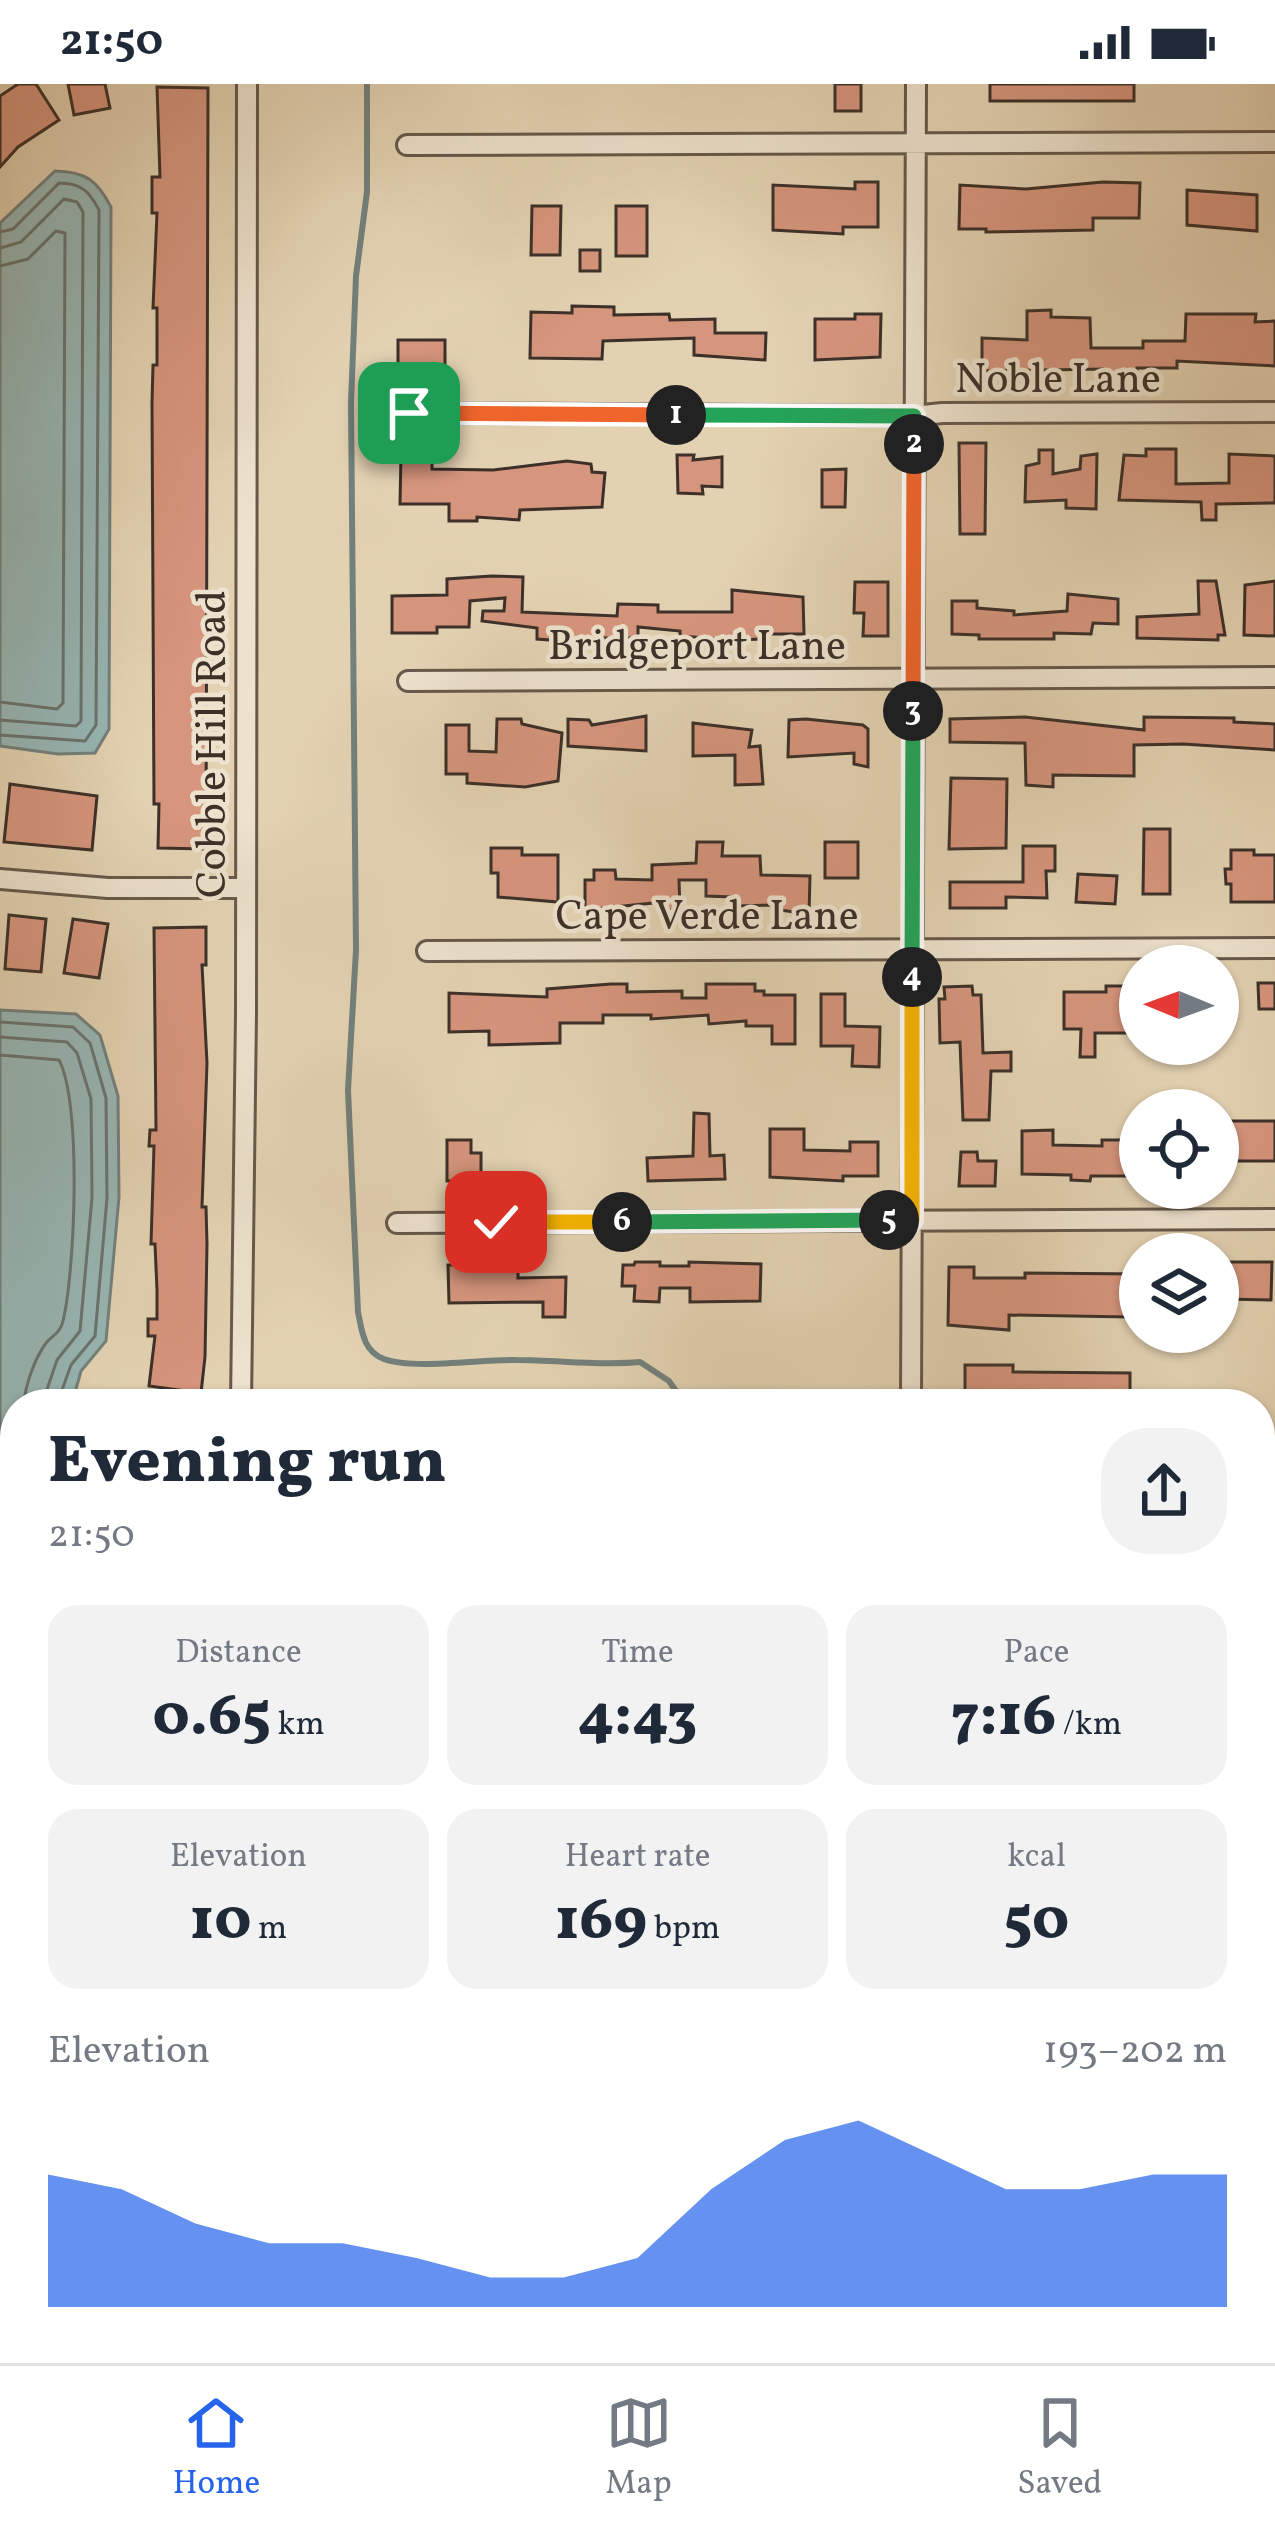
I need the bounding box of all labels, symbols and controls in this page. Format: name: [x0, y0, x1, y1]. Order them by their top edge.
text: 21:50: [60, 11, 163, 74]
street label: Noble Lane: [955, 352, 1161, 411]
pin: [358, 362, 460, 464]
icon: arrive: [376, 380, 442, 446]
pin: 1: [646, 385, 706, 445]
text: 1: [669, 392, 683, 438]
pin: 2: [884, 414, 944, 474]
text: 2: [905, 421, 923, 467]
street label: Cobble Hill Road: [185, 590, 244, 898]
street label: Bridgeport Lane: [548, 619, 846, 678]
pin: 3: [883, 681, 943, 741]
text: 3: [905, 688, 921, 734]
street label: Cape Verde Lane: [555, 889, 859, 948]
north arrow: [1119, 945, 1239, 1065]
map controls: [1119, 945, 1239, 1353]
pin: 4: [882, 947, 942, 1007]
text: 4: [902, 954, 922, 1000]
button: locate: [1119, 1089, 1239, 1209]
pin: [445, 1171, 547, 1273]
icon: check: [463, 1189, 529, 1255]
pin: 5: [859, 1190, 919, 1250]
pin: 6: [592, 1192, 652, 1252]
text: 5: [881, 1197, 897, 1243]
text: 6: [613, 1199, 631, 1245]
button: layers: [1119, 1233, 1239, 1353]
text: Evening run: [48, 1418, 447, 1510]
button: share: [1101, 1428, 1227, 1554]
text: 21:50: [48, 1509, 135, 1563]
text: Distance: [175, 1631, 302, 1677]
text: Time: [601, 1631, 674, 1677]
text: Pace: [1004, 1631, 1070, 1677]
text: 0.65: [152, 1677, 271, 1760]
text: 4:43: [578, 1677, 697, 1760]
text: 7:16: [951, 1677, 1056, 1760]
text: km: [271, 1703, 325, 1749]
text: /km: [1056, 1703, 1122, 1749]
text: Elevation: [170, 1835, 307, 1881]
text: Heart rate: [565, 1835, 710, 1881]
text: kcal: [1007, 1835, 1066, 1881]
text: 10: [190, 1881, 251, 1964]
text: 169: [555, 1881, 647, 1964]
text: 50: [1004, 1881, 1069, 1964]
text: m: [251, 1907, 287, 1953]
text: bpm: [647, 1907, 720, 1953]
text: Elevation: [48, 2025, 210, 2079]
text: 193–202 m: [1043, 2025, 1227, 2079]
tab: Home: [173, 2390, 260, 2508]
tab: Map: [606, 2390, 672, 2508]
tab: Saved: [1017, 2390, 1102, 2508]

